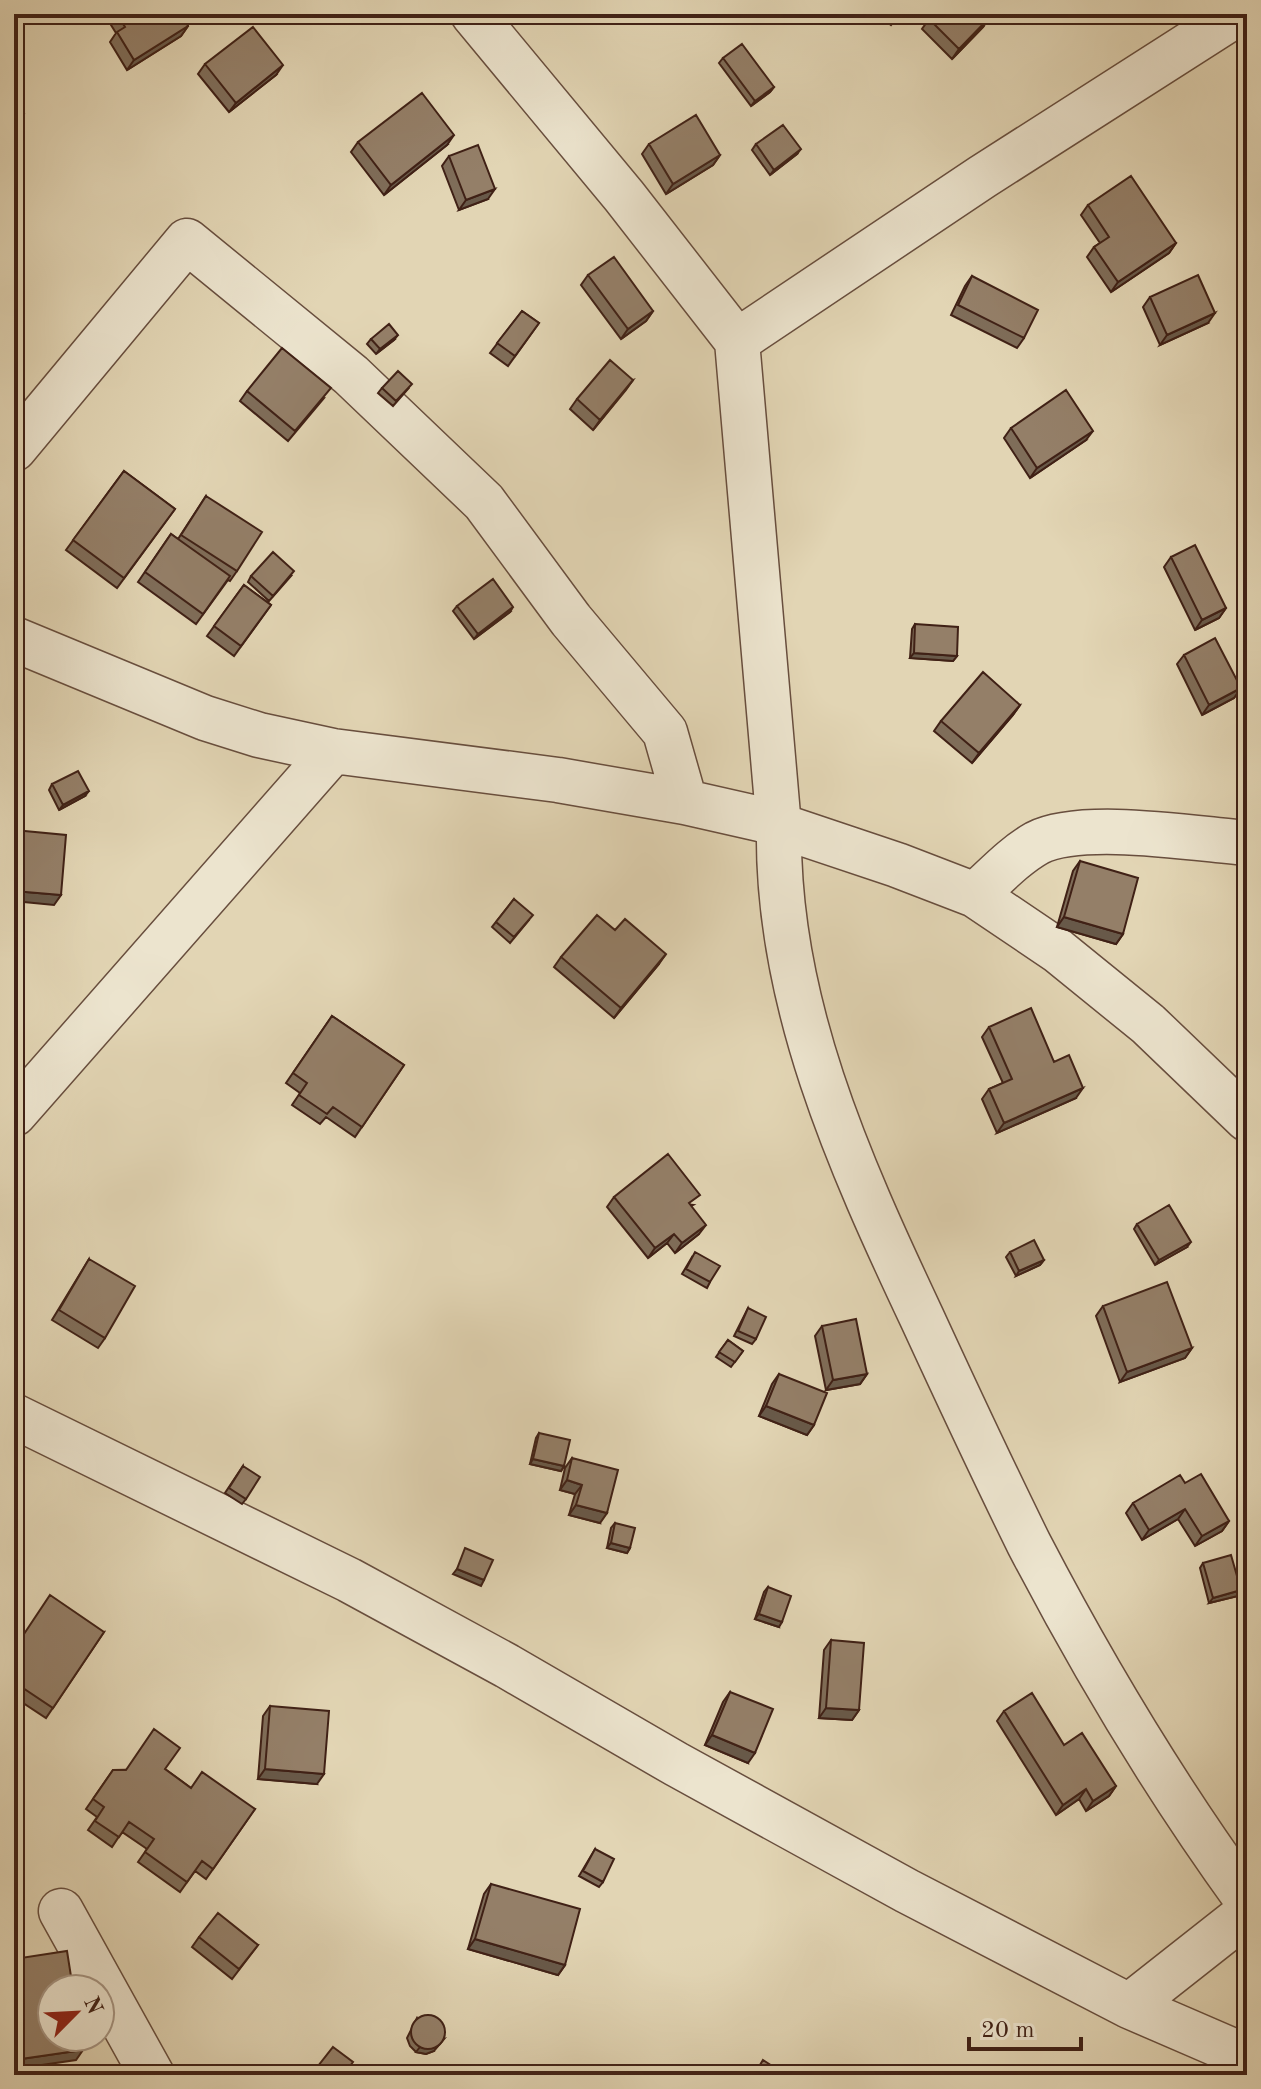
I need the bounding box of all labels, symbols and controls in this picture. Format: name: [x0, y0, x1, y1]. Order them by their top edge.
north arrow: [36, 1973, 116, 2053]
text: N: [79, 1994, 106, 2018]
scale bar: [969, 2001, 1081, 2051]
text: 20 m: [981, 2019, 1035, 2043]

